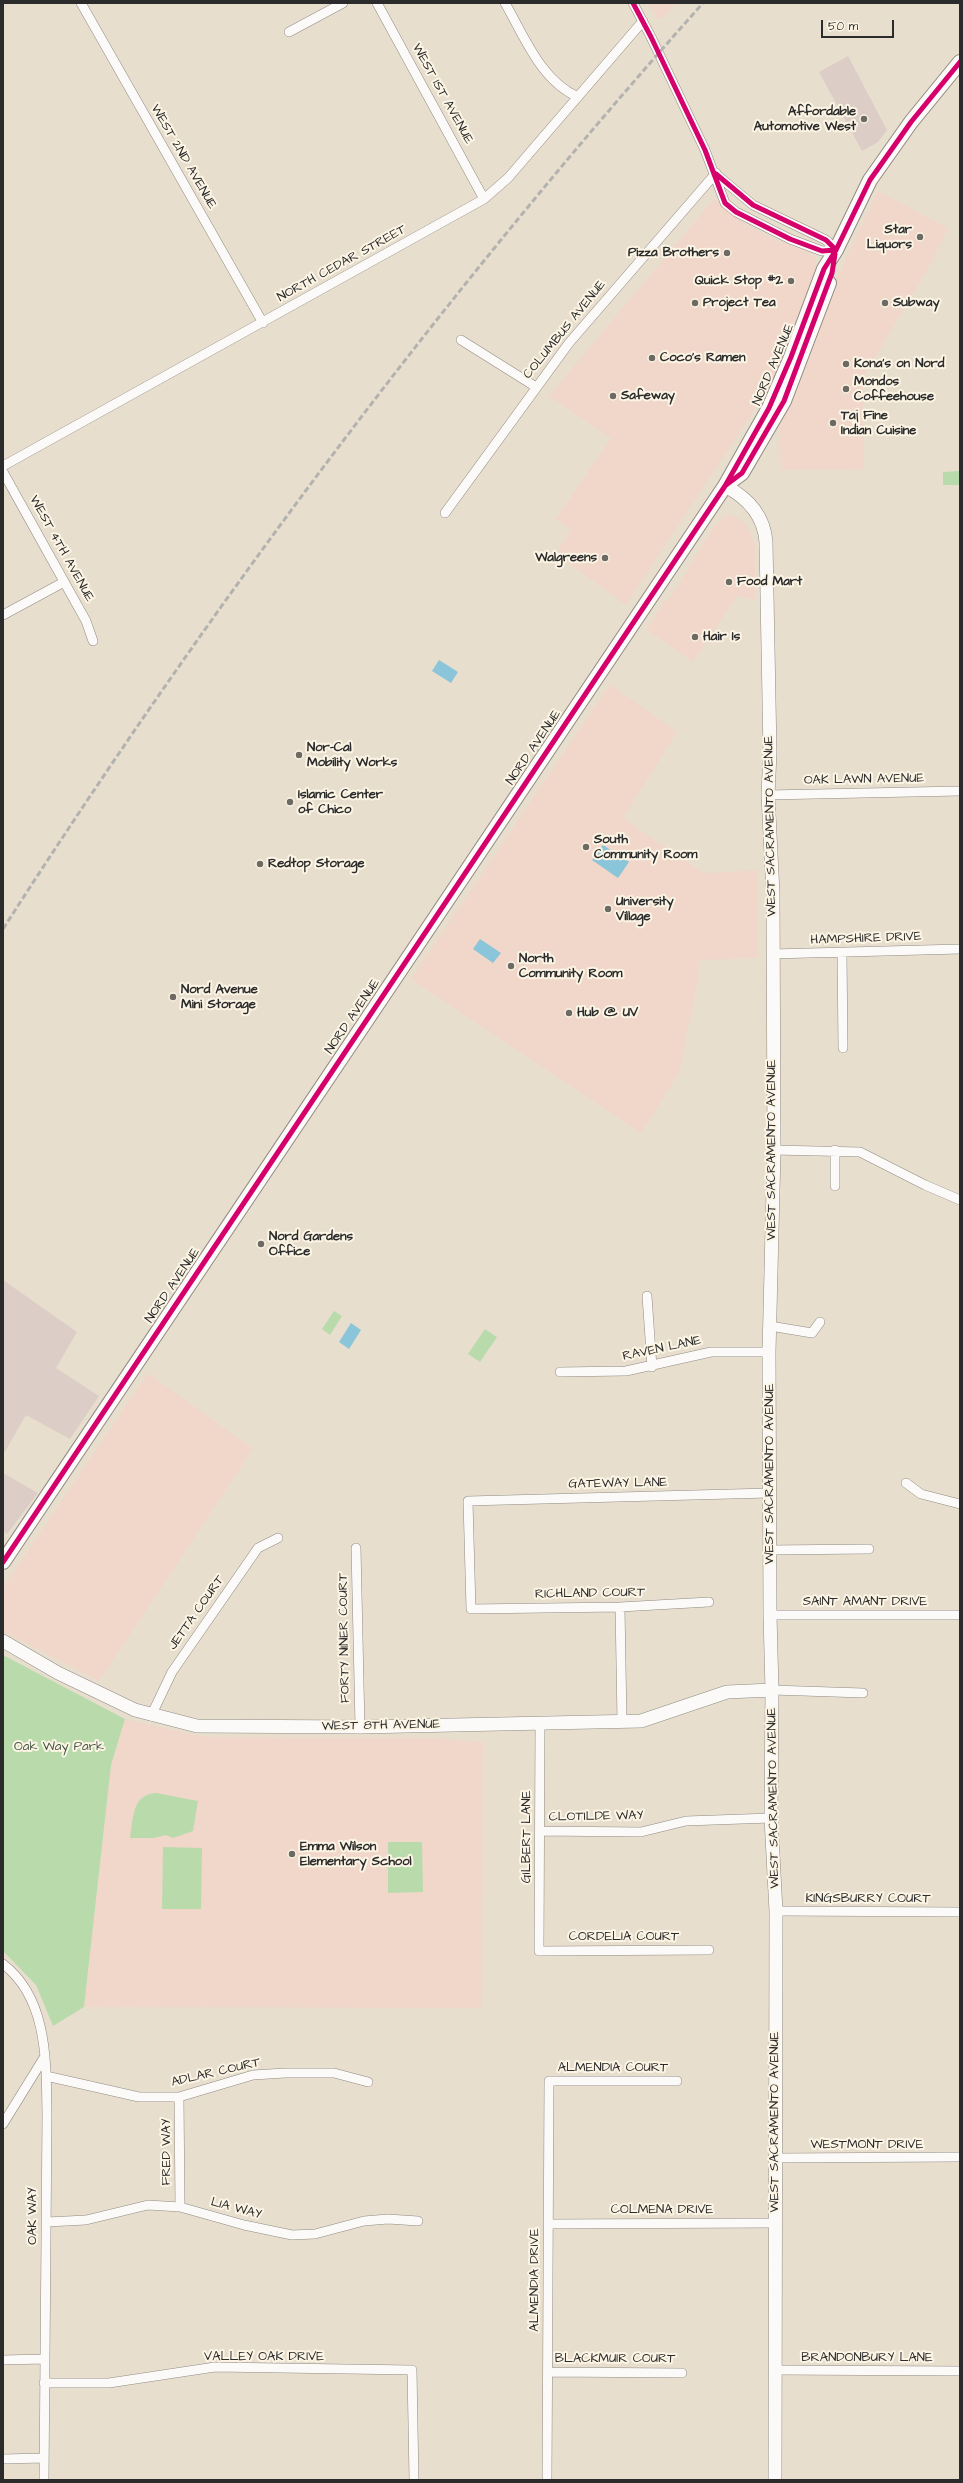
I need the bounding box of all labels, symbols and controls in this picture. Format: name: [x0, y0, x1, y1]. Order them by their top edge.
scale bar: [823, 12, 896, 38]
text: 50 m: [828, 18, 858, 35]
street label: WEST 1ST AVENUE: [408, 41, 476, 147]
street label: WEST 2ND AVENUE: [147, 102, 219, 212]
place label: Affordable Automotive West: [754, 104, 856, 135]
marker: Affordable Automotive West: [859, 114, 869, 124]
street label: NORTH CEDAR STREET: [275, 222, 409, 306]
place label: Star Liquors: [867, 222, 912, 253]
marker: Star Liquors: [915, 232, 925, 242]
place label: Pizza Brothers: [628, 245, 719, 261]
marker: Pizza Brothers: [722, 248, 732, 258]
place label: Quick Stop #2: [695, 273, 783, 289]
marker: Quick Stop #2: [786, 276, 796, 286]
street label: COLUMBUS AVENUE: [520, 278, 610, 382]
place label: Project Tea: [703, 295, 776, 311]
place label: Subway: [893, 295, 940, 311]
marker: Project Tea: [690, 298, 700, 308]
marker: Subway: [880, 298, 890, 308]
street label: NORD AVENUE: [750, 322, 798, 408]
place label: Coco's Ramen: [660, 350, 745, 366]
marker: Coco's Ramen: [647, 353, 657, 363]
place label: Kona's on Nord: [854, 356, 944, 372]
marker: Kona's on Nord: [841, 359, 851, 369]
place label: Mondos Coffeehouse: [854, 374, 934, 405]
marker: Mondos Coffeehouse: [841, 384, 851, 394]
place label: Safeway: [621, 388, 675, 404]
marker: Safeway: [608, 391, 618, 401]
place label: Taj Fine Indian Cuisine: [841, 408, 916, 439]
marker: Taj Fine Indian Cuisine: [828, 418, 838, 428]
street label: WEST 4TH AVENUE: [25, 493, 97, 605]
place label: Walgreens: [535, 550, 597, 566]
marker: Walgreens: [600, 553, 610, 563]
place label: Food Mart: [737, 574, 802, 590]
marker: Food Mart: [724, 577, 734, 587]
place label: Hair Is: [703, 629, 740, 645]
marker: Hair Is: [690, 632, 700, 642]
street label: NORD AVENUE: [503, 708, 565, 788]
street label: WEST SACRAMENTO AVENUE: [762, 735, 780, 917]
place label: Nor-Cal Mobility Works: [307, 740, 397, 771]
marker: Nor-Cal Mobility Works: [294, 750, 304, 760]
street label: OAK LAWN AVENUE: [804, 771, 924, 789]
place label: Islamic Center of Chico: [298, 787, 383, 818]
marker: Islamic Center of Chico: [285, 797, 295, 807]
place label: South Community Room: [594, 832, 697, 863]
marker: South Community Room: [581, 842, 591, 852]
place label: Redtop Storage: [268, 856, 364, 872]
marker: Redtop Storage: [255, 859, 265, 869]
place label: University Village: [616, 894, 674, 925]
marker: University Village: [603, 904, 613, 914]
street label: HAMPSHIRE DRIVE: [810, 929, 922, 949]
place label: North Community Room: [519, 951, 622, 982]
marker: North Community Room: [506, 961, 516, 971]
street label: NORD AVENUE: [322, 977, 384, 1057]
place label: Nord Avenue Mini Storage: [181, 982, 258, 1013]
marker: Nord Avenue Mini Storage: [168, 992, 178, 1002]
place label: Hub @ UV: [577, 1005, 638, 1021]
marker: Hub @ UV: [564, 1008, 574, 1018]
street label: WEST SACRAMENTO AVENUE: [764, 1060, 780, 1240]
place label: Nord Gardens Office: [269, 1229, 353, 1260]
marker: Nord Gardens Office: [256, 1239, 266, 1249]
street label: NORD AVENUE: [142, 1246, 204, 1326]
street label: RAVEN LANE: [621, 1333, 703, 1365]
street label: WEST SACRAMENTO AVENUE: [762, 1384, 778, 1564]
street label: GATEWAY LANE: [568, 1475, 668, 1493]
street label: JETTA COURT: [166, 1573, 228, 1653]
street label: FORTY NINER COURT: [336, 1573, 354, 1703]
street label: RICHLAND COURT: [535, 1585, 645, 1603]
street label: SAINT AMANT DRIVE: [803, 1594, 927, 1610]
street label: WEST SACRAMENTO AVENUE: [765, 1707, 783, 1889]
street label: WEST 8TH AVENUE: [322, 1717, 440, 1735]
park label: Oak Way Park: [14, 1739, 104, 1755]
street label: GILBERT LANE: [519, 1791, 535, 1883]
street label: CLOTILDE WAY: [548, 1808, 644, 1826]
place label: Emma Wilson Elementary School: [300, 1839, 411, 1870]
marker: Emma Wilson Elementary School: [287, 1849, 297, 1859]
street label: KINGSBURRY COURT: [805, 1891, 931, 1907]
street label: CORDELIA COURT: [569, 1929, 679, 1945]
street label: WEST SACRAMENTO AVENUE: [767, 2032, 783, 2212]
street label: ADLAR COURT: [170, 2055, 262, 2091]
street label: ALMENDIA COURT: [558, 2060, 668, 2076]
street label: FRED WAY: [159, 2118, 175, 2186]
street label: WESTMONT DRIVE: [811, 2137, 923, 2153]
street label: OAK WAY: [25, 2187, 41, 2245]
street label: LIA WAY: [209, 2195, 263, 2223]
street label: COLMENA DRIVE: [611, 2202, 713, 2218]
street label: ALMENDIA DRIVE: [527, 2228, 543, 2332]
street label: VALLEY OAK DRIVE: [204, 2349, 324, 2365]
street label: BRANDONBURY LANE: [801, 2350, 933, 2366]
street label: BLACKMUIR COURT: [555, 2351, 675, 2367]

